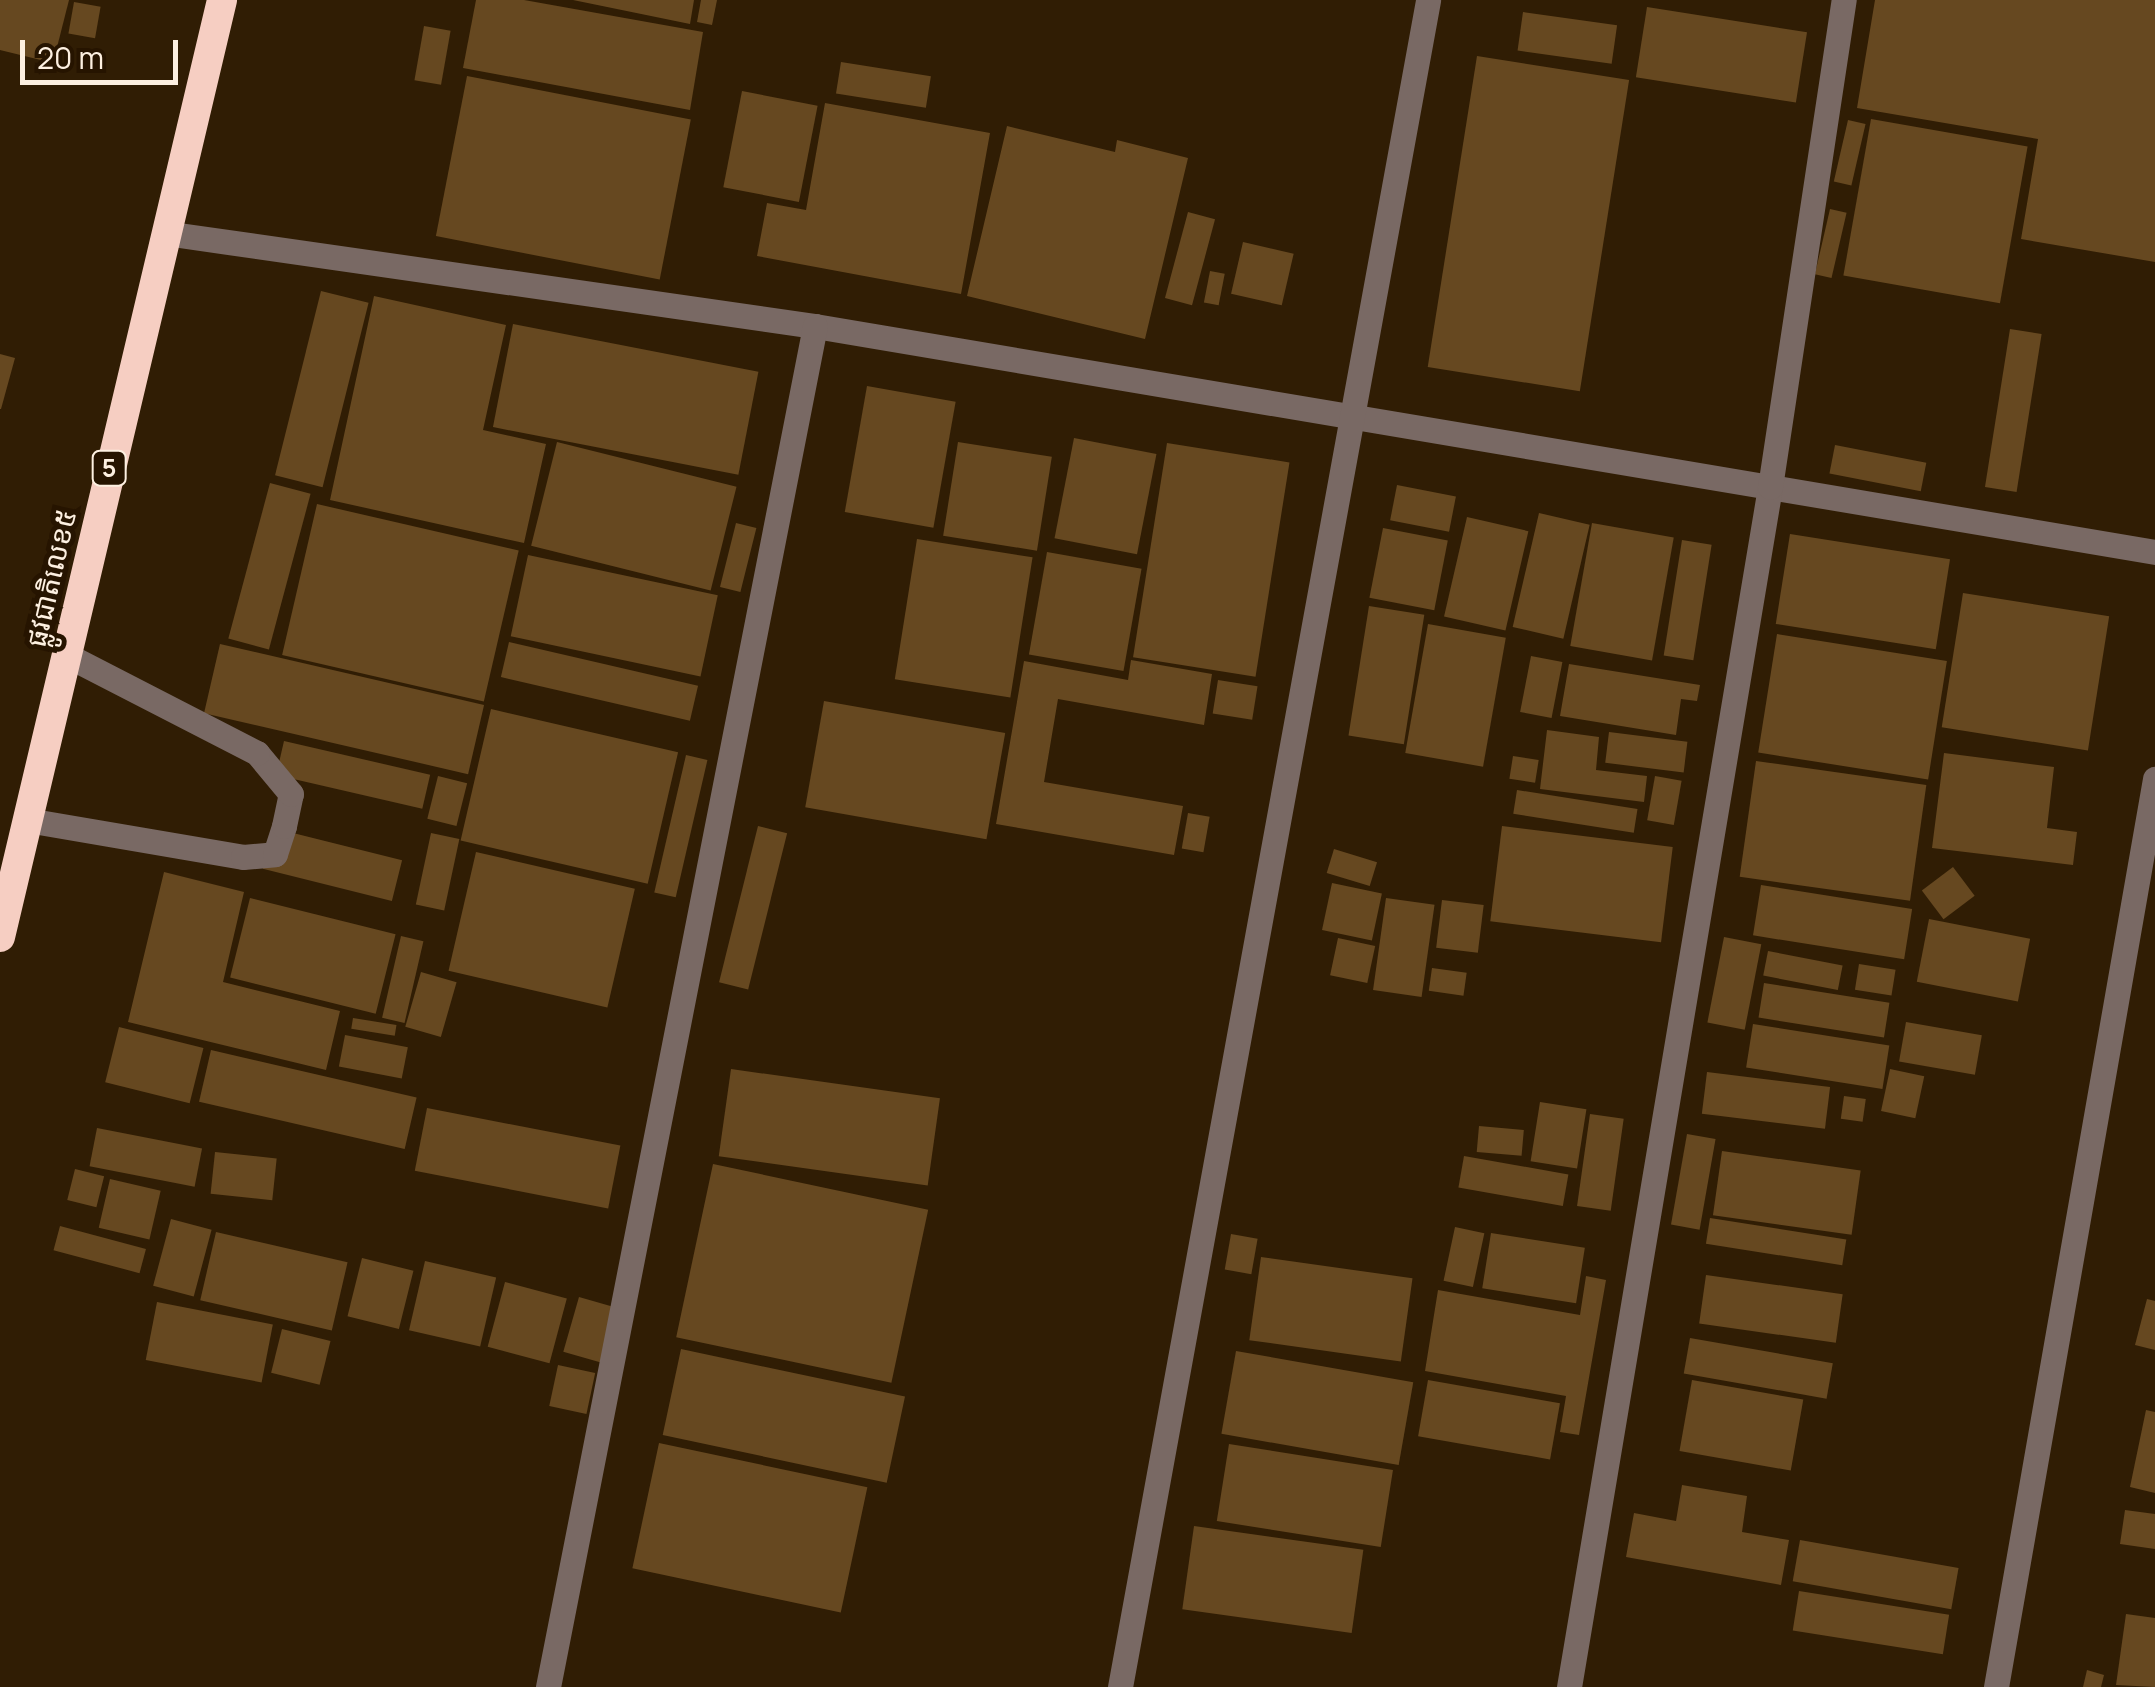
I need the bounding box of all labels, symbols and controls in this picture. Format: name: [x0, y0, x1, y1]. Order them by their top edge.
scale bar: [25, 20, 182, 82]
text: 20 m: [37, 37, 104, 78]
road number: 5: [92, 448, 126, 488]
street label: ផ្លូវជាតិលេខ៥: [18, 506, 82, 650]

